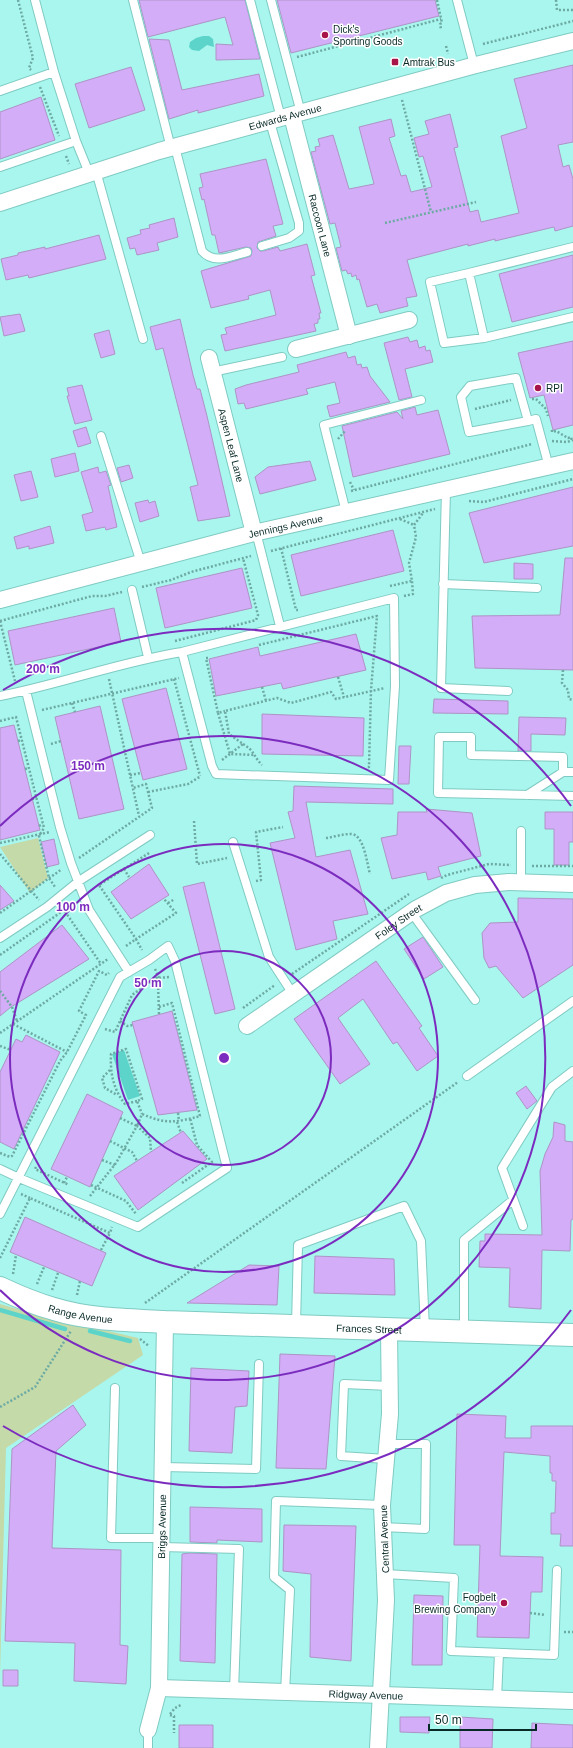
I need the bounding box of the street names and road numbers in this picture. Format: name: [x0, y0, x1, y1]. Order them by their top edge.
street label: Edwards Avenue: [248, 102, 323, 132]
street label: Raccoon Lane: [306, 193, 333, 259]
street label: Aspen Leaf Lane: [216, 407, 246, 484]
street label: Jennings Avenue: [247, 513, 324, 540]
street label: Foley Street: [373, 902, 424, 942]
street label: Range Avenue: [47, 1303, 114, 1325]
street label: Frances Street: [336, 1322, 402, 1336]
street label: Briggs Avenue: [156, 1494, 168, 1559]
street label: Central Avenue: [378, 1504, 391, 1573]
street label: Ridgway Avenue: [329, 1688, 404, 1702]

